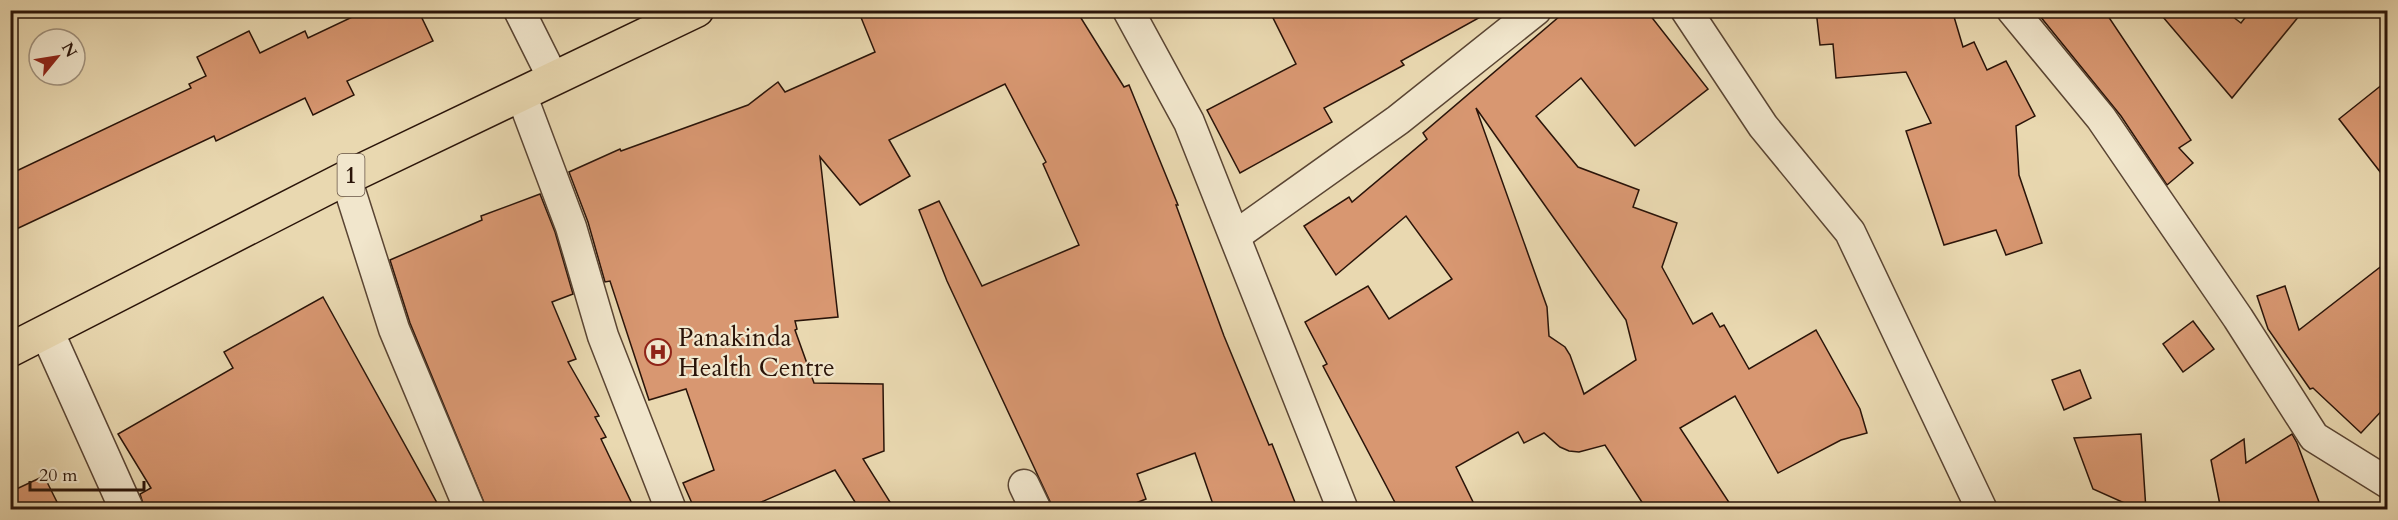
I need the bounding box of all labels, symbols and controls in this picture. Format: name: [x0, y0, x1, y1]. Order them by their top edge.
north arrow: [27, 27, 87, 87]
text: N: [56, 38, 82, 62]
road number: 1: [338, 154, 364, 196]
place label: Panakinda Health Centre: [678, 320, 835, 385]
hospital icon: Panakinda Health Centre: [643, 337, 673, 367]
scale bar: [30, 454, 144, 492]
text: 20 m: [39, 463, 78, 488]

